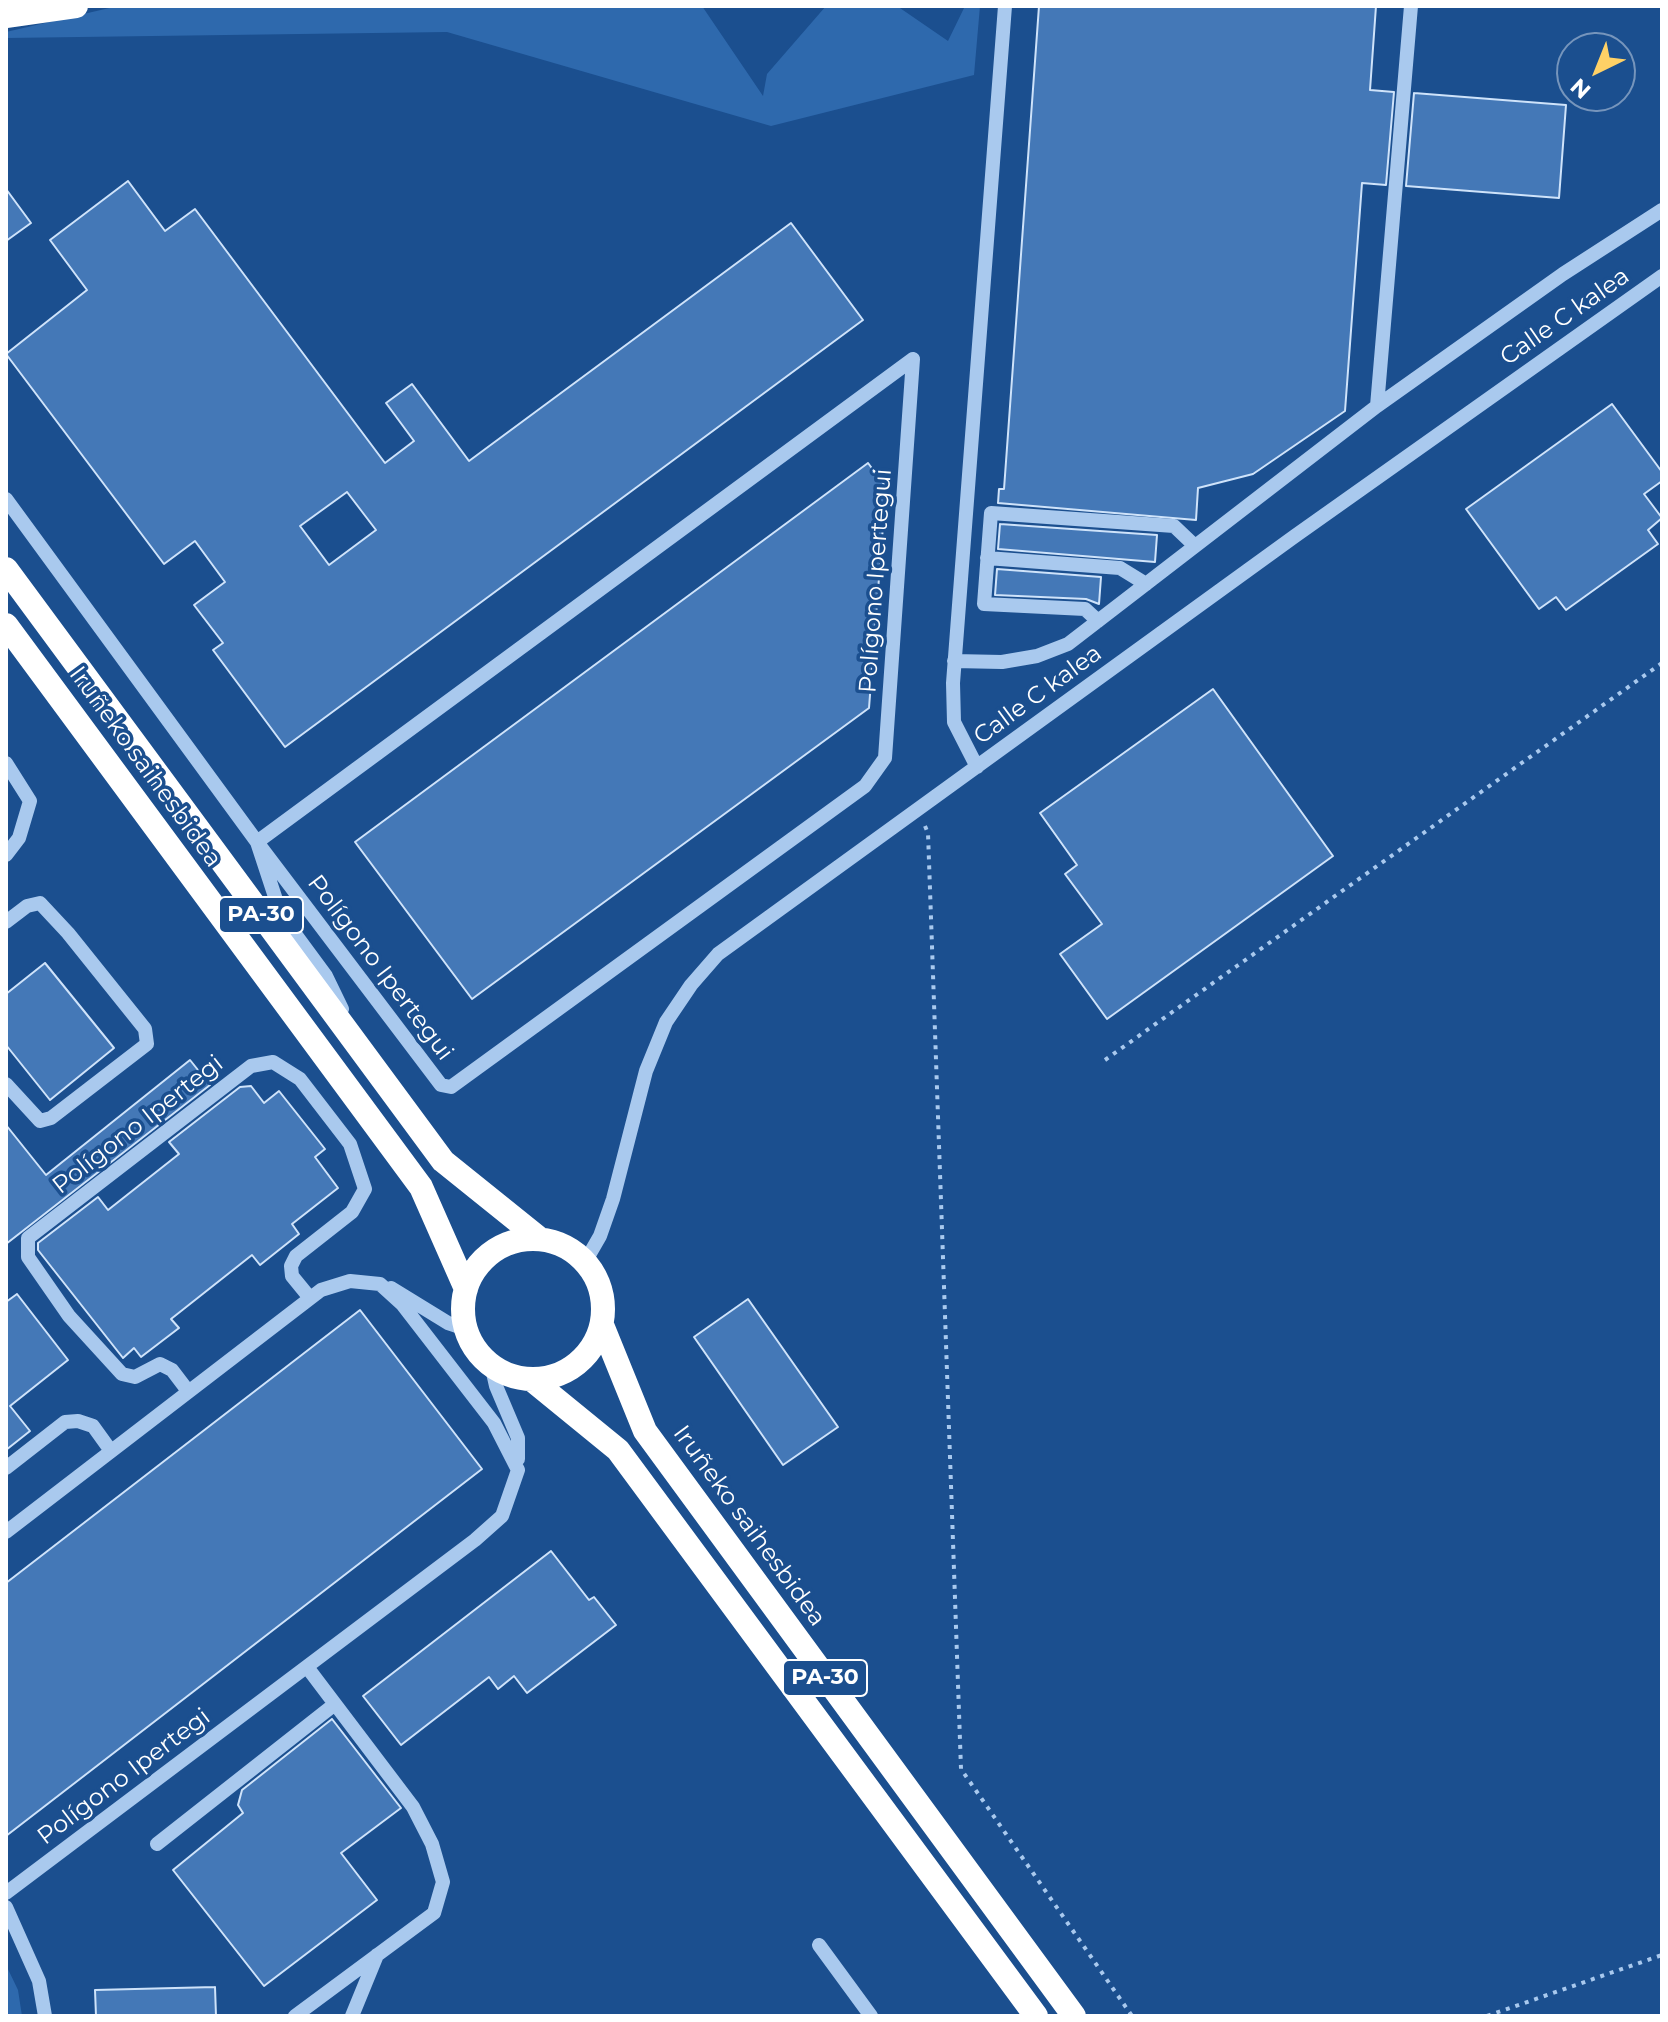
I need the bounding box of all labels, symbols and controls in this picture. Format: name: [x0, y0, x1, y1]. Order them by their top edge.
north arrow: [1556, 32, 1636, 112]
text: N: [1565, 73, 1596, 104]
street label: Calle C kalea: [1495, 262, 1635, 372]
street label: Polígono Ipertegui: [854, 468, 898, 694]
street label: Calle C kalea: [968, 639, 1108, 751]
street label: Iruñeko saihesbidea: [63, 661, 227, 873]
street label: Polígono Ipertegui: [301, 870, 459, 1066]
road number: PA-30: [219, 897, 303, 933]
street label: Polígono Ipertegi: [47, 1049, 229, 1201]
street label: Iruñeko saihesbidea: [667, 1420, 831, 1632]
road number: PA-30: [783, 1660, 867, 1696]
street label: Polígono Ipertegi: [32, 1703, 216, 1851]

